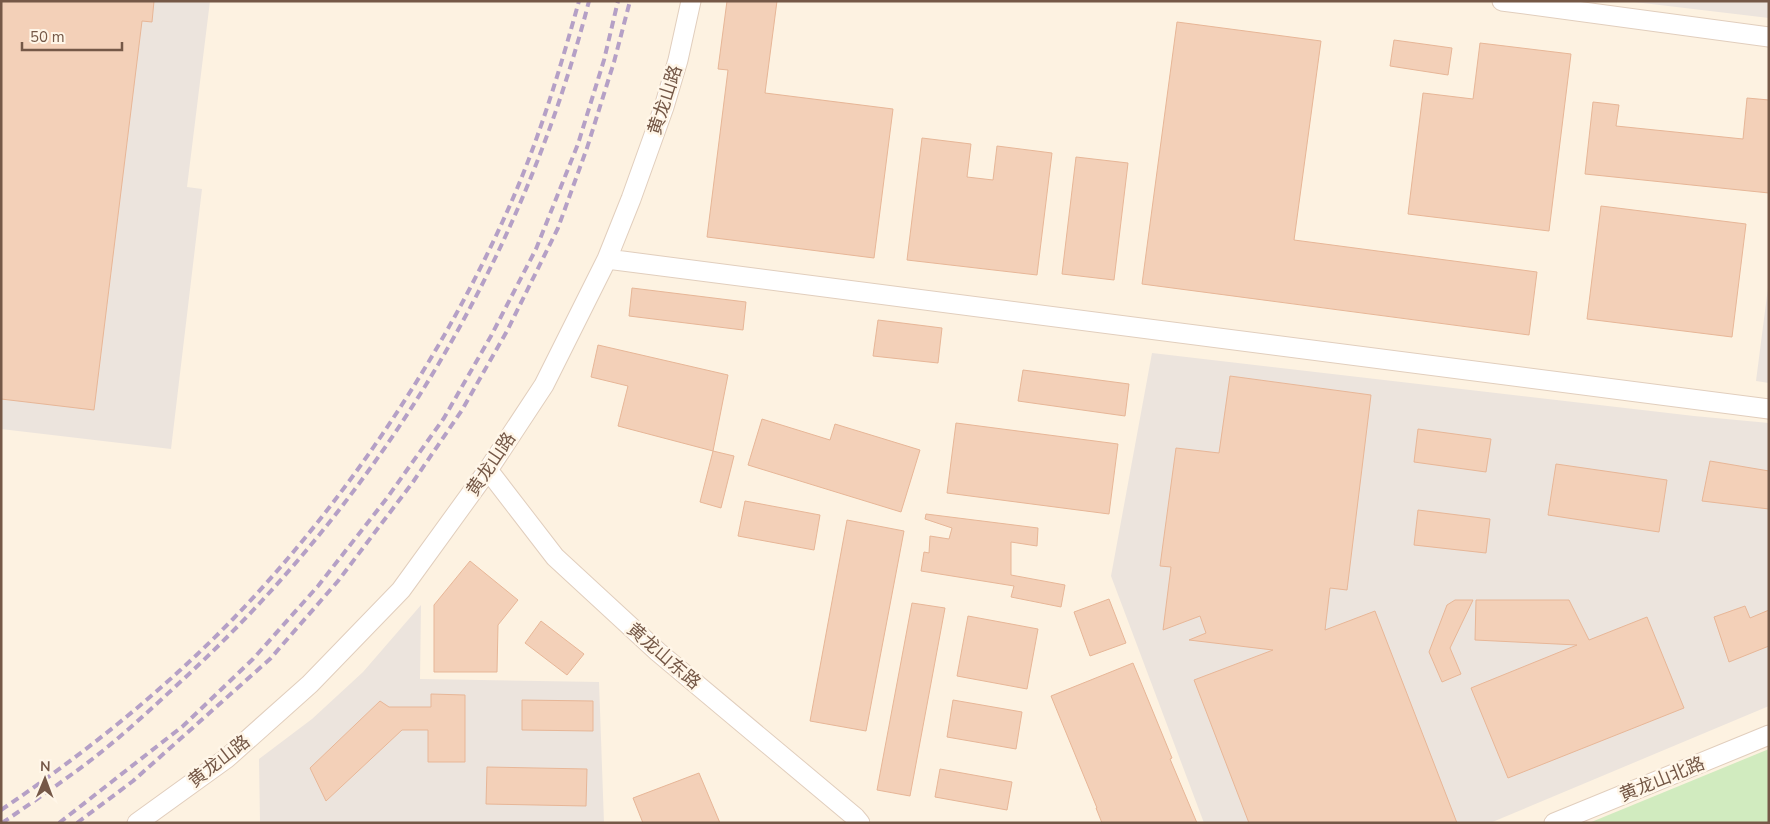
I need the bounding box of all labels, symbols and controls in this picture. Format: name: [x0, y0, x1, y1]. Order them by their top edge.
scale bar: [22, 20, 122, 52]
text: 50 m: [30, 27, 65, 47]
street label: 黄龙山路: [642, 62, 688, 138]
street label: 黄龙山路: [461, 427, 521, 501]
street label: 黄龙山东路: [622, 617, 706, 695]
street label: 黄龙山路: [183, 729, 255, 793]
street label: 黄龙山北路: [1616, 751, 1708, 807]
north arrow: [20, 754, 70, 804]
text: N: [40, 757, 51, 776]

